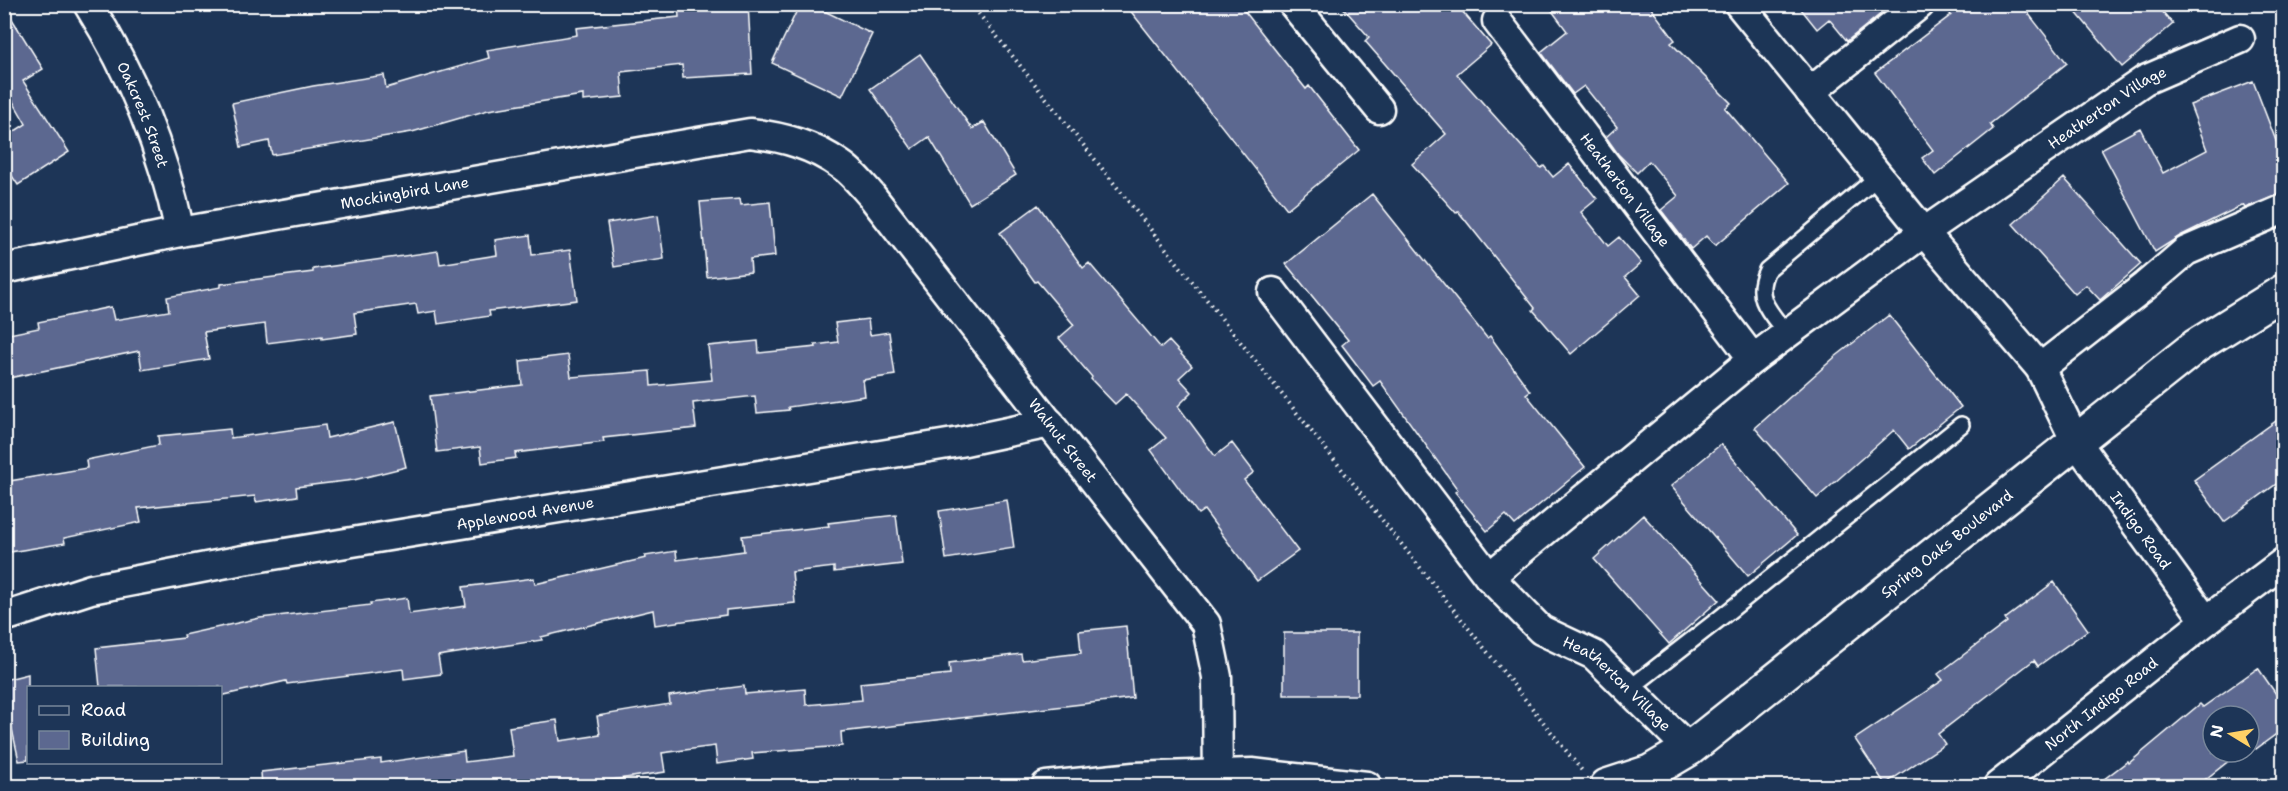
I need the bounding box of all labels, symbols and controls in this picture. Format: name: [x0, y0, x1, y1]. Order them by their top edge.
street label: Oakcrest Street: [112, 58, 173, 170]
street label: Heatherton Village: [2044, 62, 2170, 154]
street label: Heatherton Village: [1575, 129, 1675, 251]
street label: Mockingbird Lane: [339, 172, 471, 214]
street label: Walnut Street: [1024, 395, 1102, 487]
street label: Spring Oaks Boulevard: [1877, 485, 2018, 603]
street label: Indigo Road: [2105, 487, 2176, 574]
street label: Applewood Avenue: [455, 492, 595, 535]
street label: Heatherton Village: [1559, 632, 1675, 736]
street label: North Indigo Road: [2041, 653, 2163, 755]
legend: [27, 686, 222, 764]
text: Road: [81, 698, 126, 722]
north arrow: [2201, 704, 2261, 764]
text: N: [2205, 723, 2228, 739]
text: Building: [81, 728, 150, 752]

